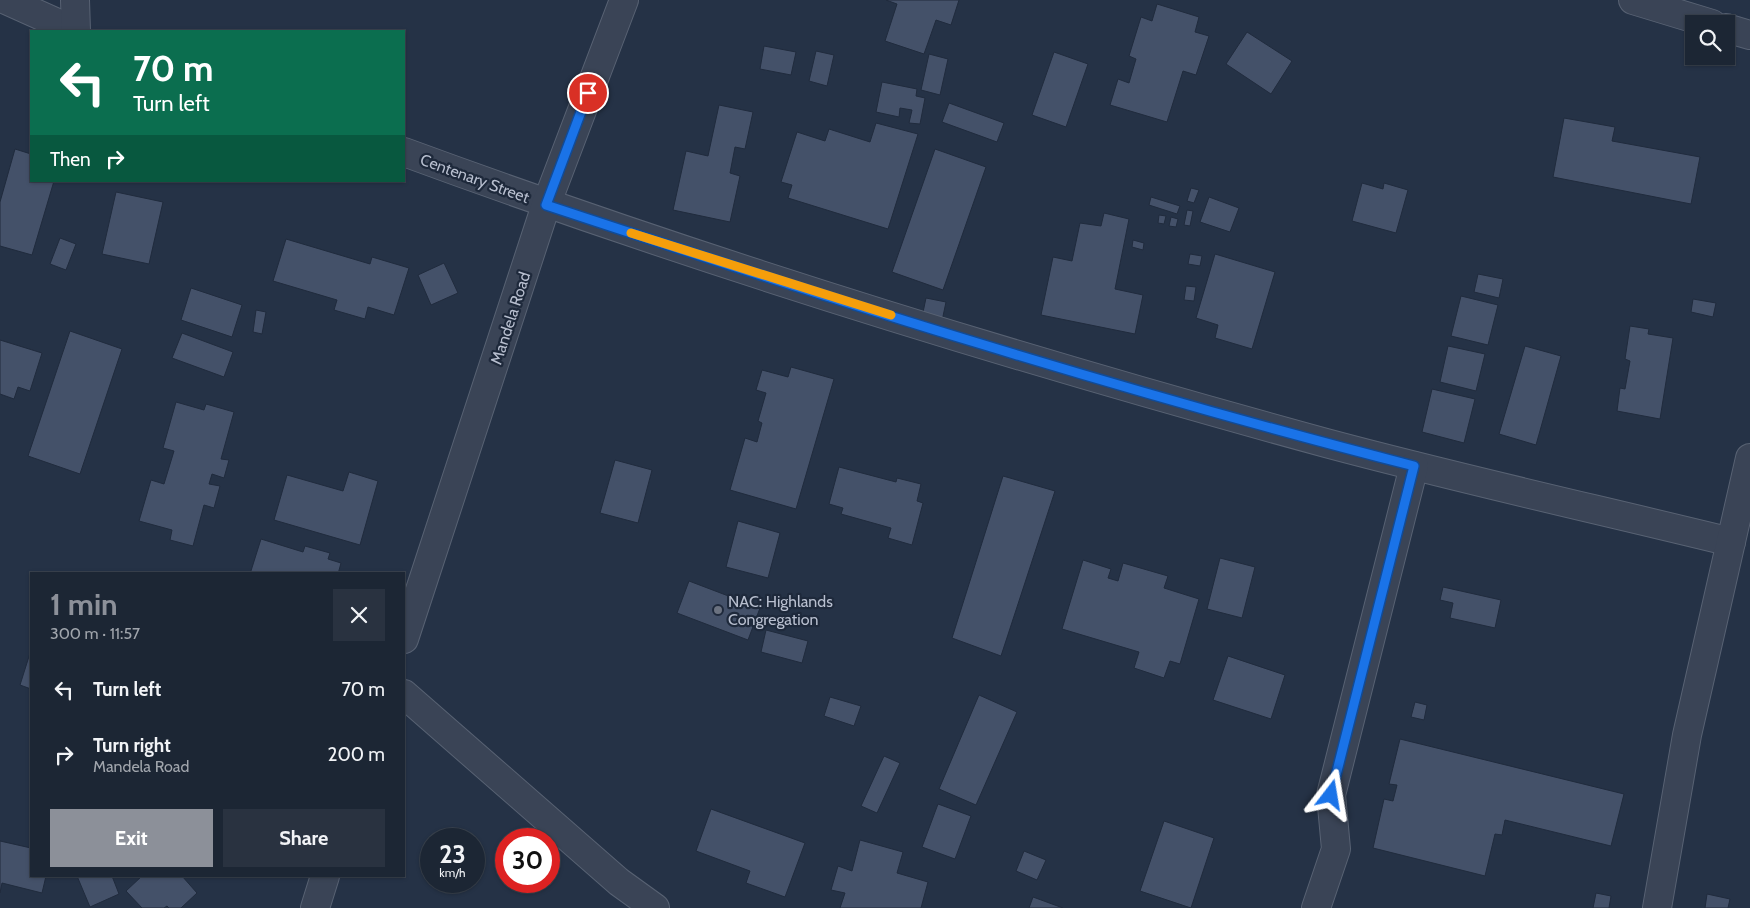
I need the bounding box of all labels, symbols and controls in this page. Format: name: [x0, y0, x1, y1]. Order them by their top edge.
map controls: [1685, 15, 1735, 65]
button: search: [1685, 15, 1735, 65]
text: 70 m: [133, 47, 214, 90]
icon: left: [50, 50, 115, 115]
pin: [567, 72, 609, 114]
icon: arrive: [574, 79, 602, 107]
text: Turn left: [133, 90, 210, 117]
icon: right: [101, 145, 129, 173]
text: Then: [50, 148, 91, 171]
street label: Centenary Street: [418, 150, 533, 207]
street label: Mandela Road: [487, 269, 534, 367]
text: 1 min: [50, 586, 118, 623]
button: close: [333, 589, 385, 641]
place label: NAC: Highlands Congregation: [728, 592, 833, 629]
marker: NAC: Highlands Congregation: [712, 604, 724, 616]
text: 300 m · 11:57: [50, 624, 140, 643]
icon: left: [50, 676, 78, 704]
text: Turn left: [93, 678, 161, 701]
text: 70 m: [341, 678, 385, 701]
text: Turn right: [93, 734, 171, 757]
icon: right: [50, 741, 78, 769]
text: 200 m: [328, 743, 385, 766]
text: Mandela Road: [93, 757, 189, 776]
position arrow: [1304, 768, 1356, 820]
button: Exit: [50, 809, 213, 867]
button: Share: [223, 809, 385, 867]
speed limit sign: 30: [495, 828, 560, 893]
text: 23: [439, 839, 466, 869]
text: km/h: [439, 865, 466, 880]

